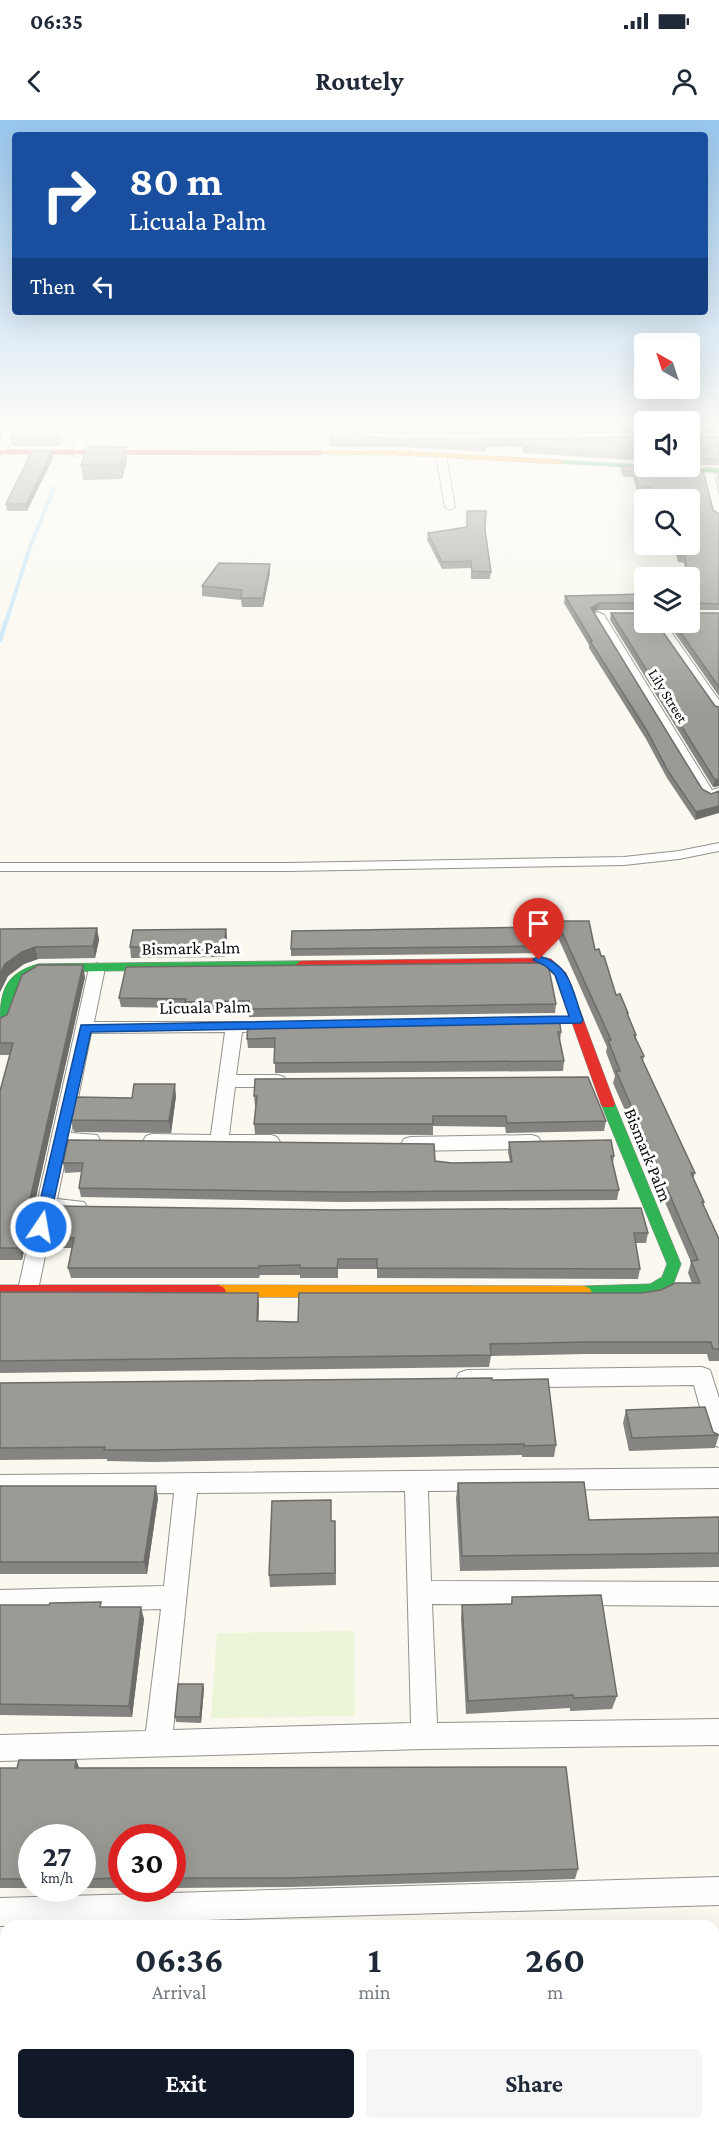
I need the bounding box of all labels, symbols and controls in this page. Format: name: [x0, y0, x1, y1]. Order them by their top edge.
text: 06:35: [30, 9, 83, 34]
icon: back: [18, 65, 51, 98]
icon: person: [668, 65, 701, 98]
text: Routely: [315, 66, 404, 96]
icon: right: [30, 156, 108, 234]
text: 80 m: [129, 157, 223, 204]
text: Licuala Palm: [129, 206, 267, 236]
icon: left: [87, 270, 120, 303]
text: Then: [30, 274, 75, 299]
north arrow: [634, 333, 700, 399]
map controls: [634, 333, 700, 633]
button: sound: [634, 411, 700, 477]
button: search: [634, 489, 700, 555]
button: layers: [634, 567, 700, 633]
street label: Lily Street: [644, 666, 691, 727]
pin: [513, 898, 564, 960]
icon: arrive: [522, 907, 555, 940]
street label: Bismark Palm: [141, 937, 241, 959]
street label: Licuala Palm: [159, 996, 252, 1018]
street label: Bismark Palm: [620, 1105, 676, 1205]
position arrow: [9, 1195, 73, 1259]
speed limit sign: 30: [108, 1824, 186, 1902]
text: 27: [42, 1839, 72, 1872]
text: km/h: [41, 1870, 73, 1886]
text: 06:36: [135, 1940, 224, 1980]
text: 1: [368, 1940, 381, 1980]
text: 260: [525, 1940, 585, 1980]
text: Arrival: [152, 1981, 206, 2003]
text: min: [358, 1981, 390, 2003]
text: m: [547, 1981, 563, 2003]
button: Exit: [18, 2049, 354, 2118]
button: Share: [366, 2049, 702, 2118]

